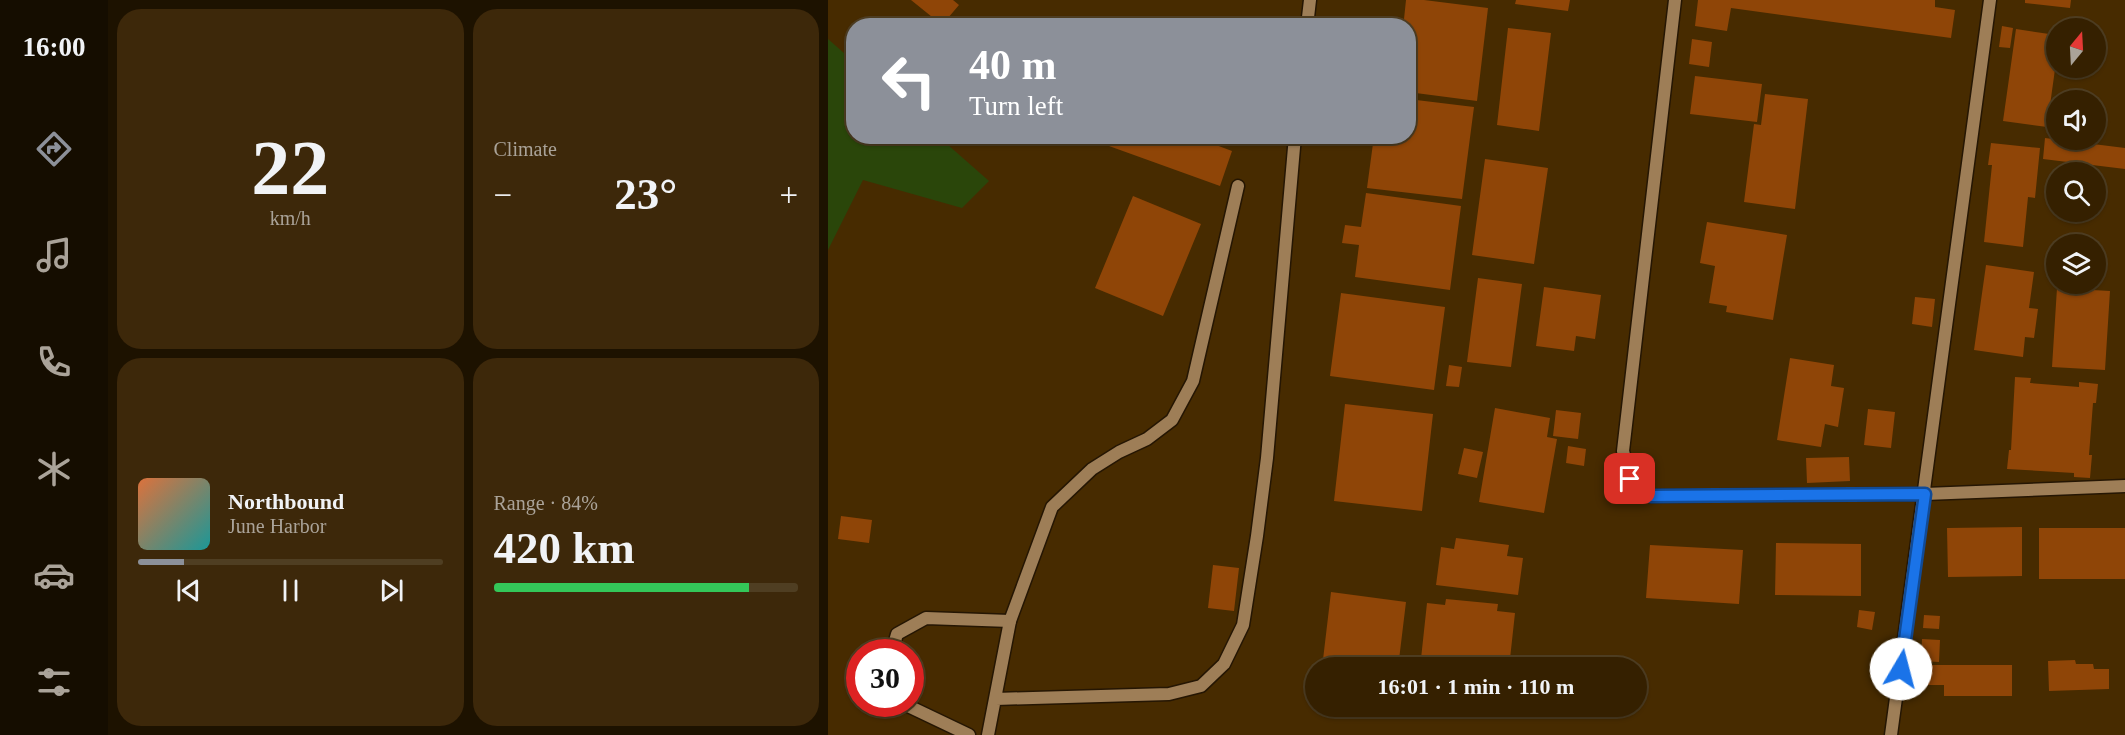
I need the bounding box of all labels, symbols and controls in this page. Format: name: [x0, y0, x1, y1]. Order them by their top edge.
north arrow: [2046, 18, 2106, 78]
map controls: [2046, 18, 2106, 294]
text: 16:00: [23, 32, 86, 62]
icon: left: [870, 42, 948, 120]
text: 40 m: [969, 42, 1057, 88]
button: sound: [2046, 90, 2106, 150]
text: Turn left: [969, 91, 1063, 121]
text: 22: [251, 124, 329, 211]
icon: directions: [33, 128, 75, 170]
text: Climate: [494, 138, 557, 160]
button: search: [2046, 162, 2106, 222]
text: 23°: [614, 169, 677, 219]
text: −: [494, 177, 512, 213]
text: +: [779, 177, 798, 213]
text: km/h: [270, 207, 311, 229]
icon: music: [33, 234, 75, 276]
button: layers: [2046, 234, 2106, 294]
icon: phone: [33, 341, 75, 383]
icon: climate: [33, 448, 75, 490]
pin: [1604, 453, 1655, 504]
icon: arrive: [1613, 462, 1646, 495]
text: Northbound: [228, 489, 344, 514]
text: Range · 84%: [494, 492, 598, 514]
text: June Harbor: [228, 515, 326, 537]
text: 420 km: [494, 523, 635, 573]
icon: car: [33, 554, 75, 596]
icon: previous: [172, 574, 205, 607]
icon: pause: [274, 574, 307, 607]
icon: next: [375, 574, 408, 607]
position arrow: [1869, 637, 1933, 701]
speed limit sign: 30: [846, 639, 924, 717]
icon: filters: [33, 661, 75, 703]
text: 16:01 · 1 min · 110 m: [1378, 674, 1574, 699]

